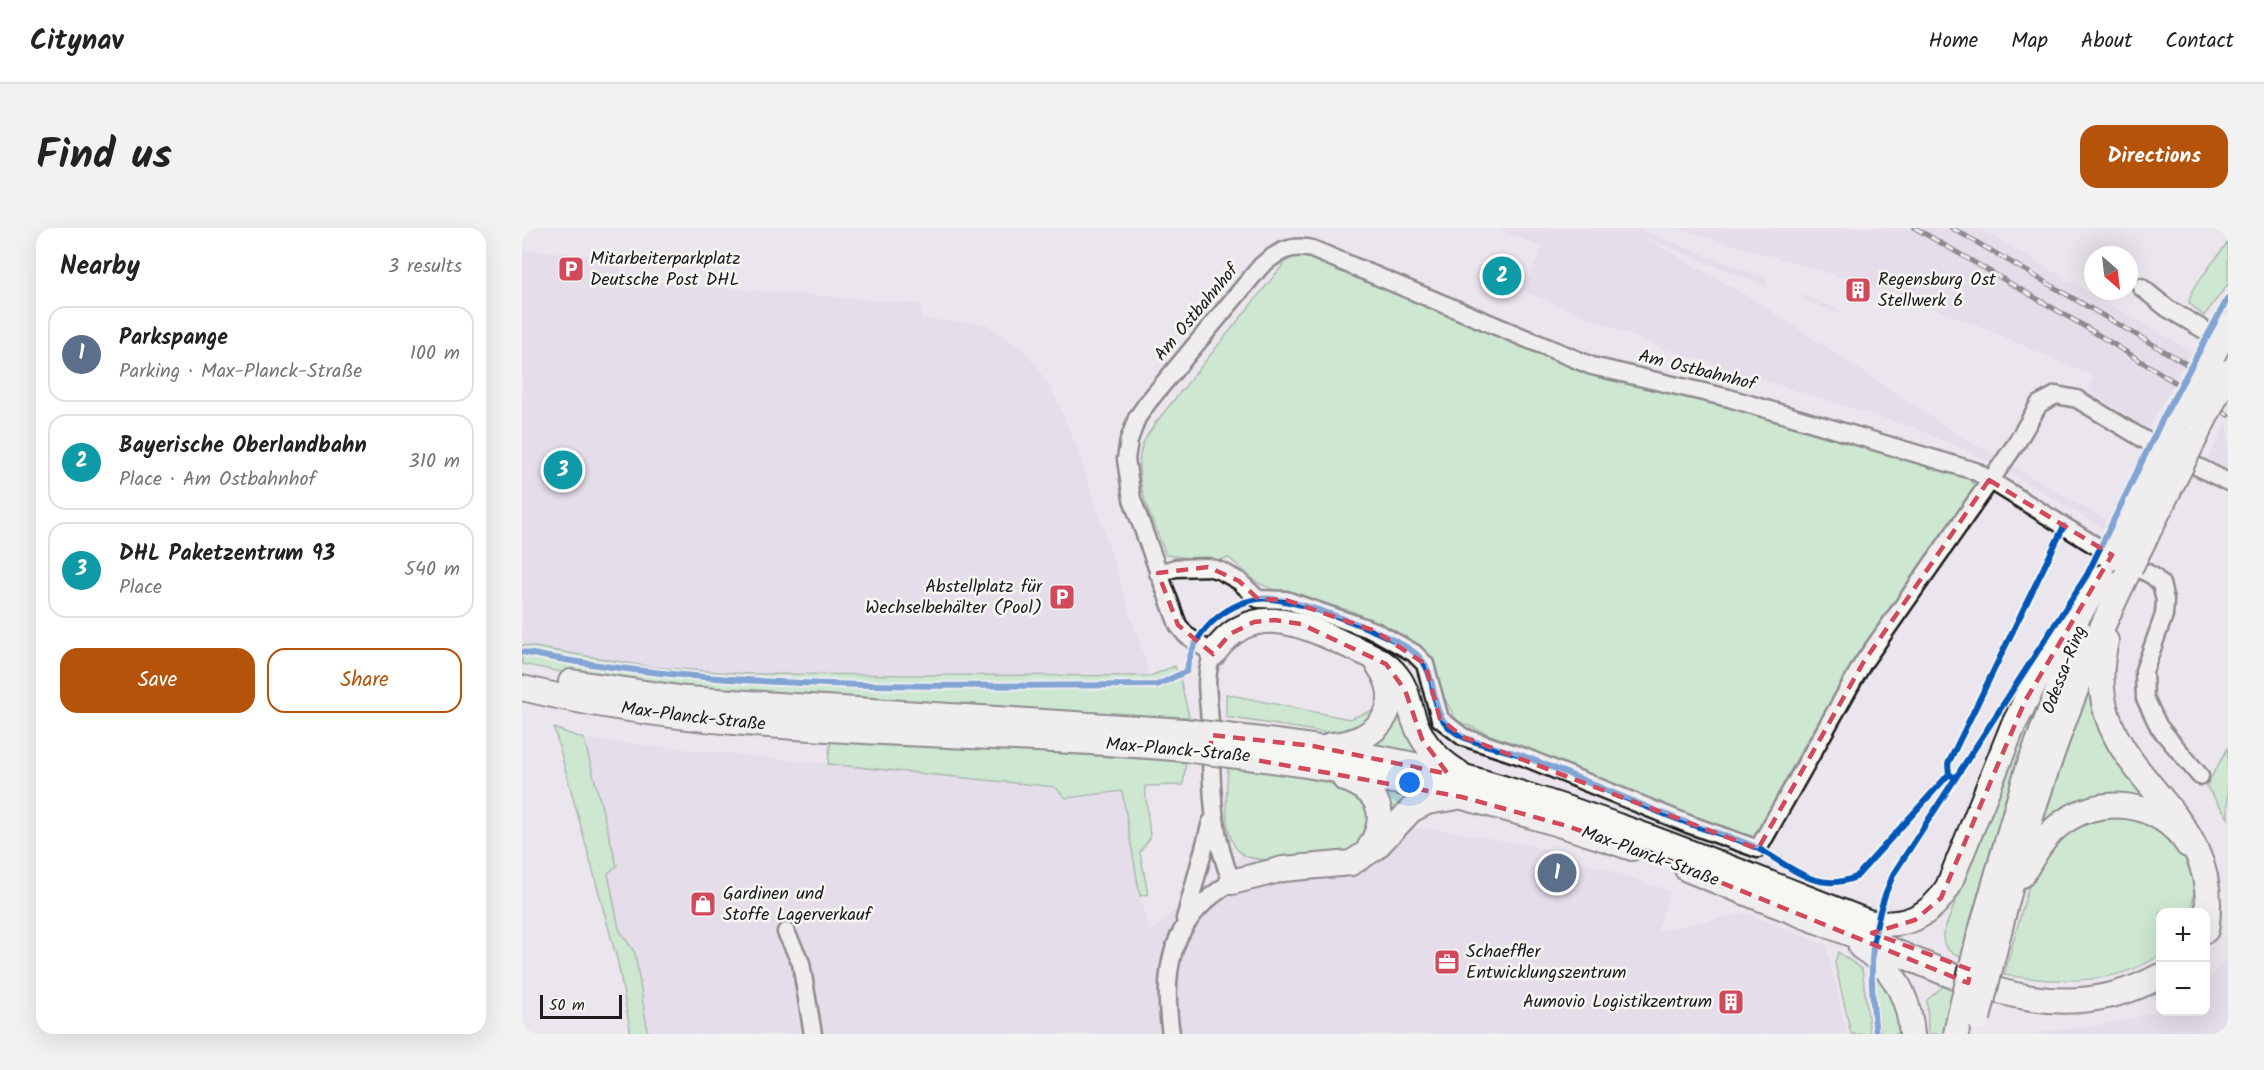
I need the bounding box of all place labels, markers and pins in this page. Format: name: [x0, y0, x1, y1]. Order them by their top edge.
place label: Mitarbeiterparkplatz Deutsche Post DHL: [590, 245, 741, 295]
parking icon: Mitarbeiterparkplatz Deutsche Post DHL: [556, 254, 586, 284]
pin: 2: [1482, 254, 1522, 298]
place label: Regensburg Ost Stellwerk 6: [1878, 266, 1997, 316]
building icon: Regensburg Ost Stellwerk 6: [1843, 275, 1873, 305]
pin: 3: [544, 448, 582, 492]
place label: Abstellplatz für Wechselbehälter (Pool): [865, 573, 1043, 623]
parking icon: Abstellplatz für Wechselbehälter (Pool): [1047, 582, 1077, 612]
pin: 1: [1538, 850, 1576, 896]
place label: Gardinen und Stoffe Lagerverkauf: [723, 880, 874, 930]
shop icon: Gardinen und Stoffe Lagerverkauf: [688, 889, 718, 919]
place label: Schaeffler Entwicklungszentrum: [1466, 938, 1626, 988]
office icon: Schaeffler Entwicklungszentrum: [1432, 947, 1462, 977]
building icon: Aumovio Logistikzentrum: [1716, 987, 1746, 1017]
place label: Aumovio Logistikzentrum: [1523, 988, 1712, 1017]

